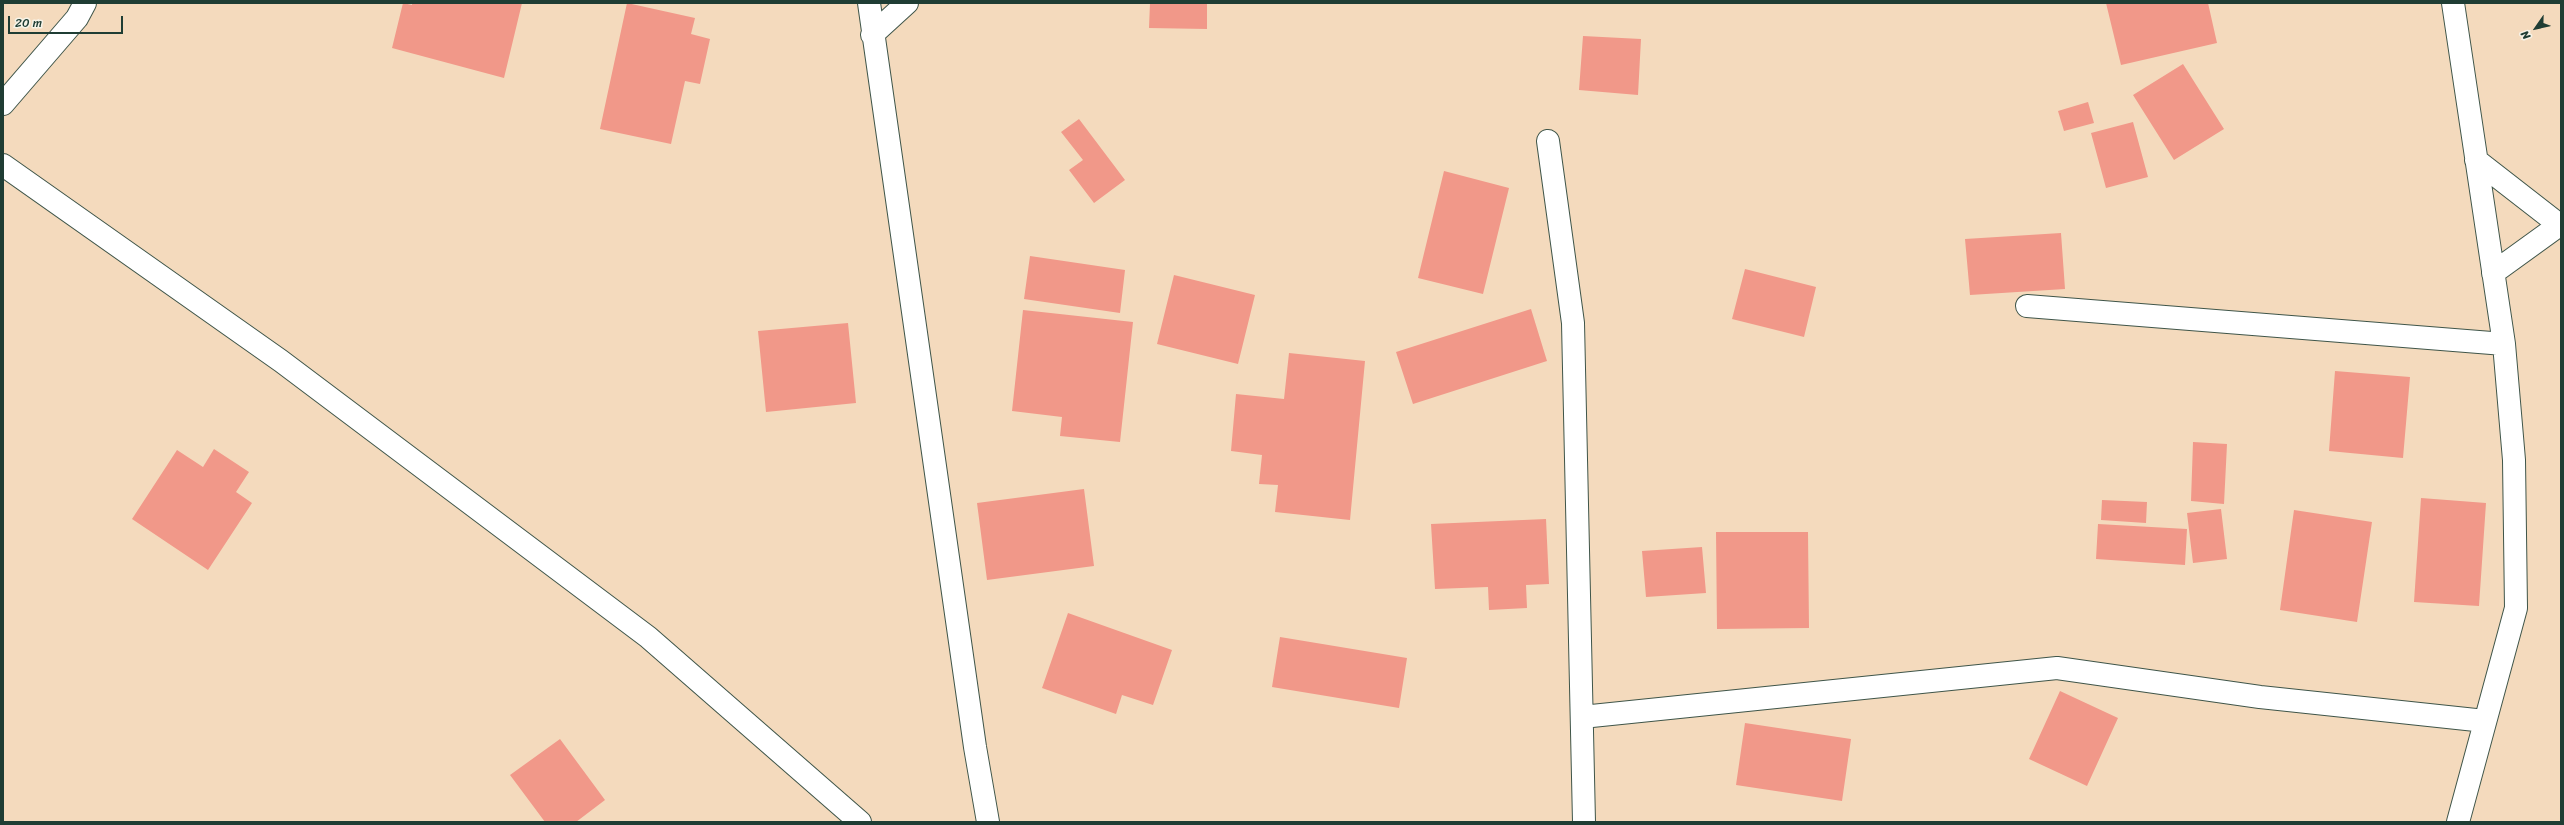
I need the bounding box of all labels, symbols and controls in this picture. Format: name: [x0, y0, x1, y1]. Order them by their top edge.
scale bar: [10, 8, 125, 34]
north arrow: [2516, 8, 2556, 48]
text: 20 m: [15, 12, 42, 34]
text: N: [2516, 27, 2536, 43]

